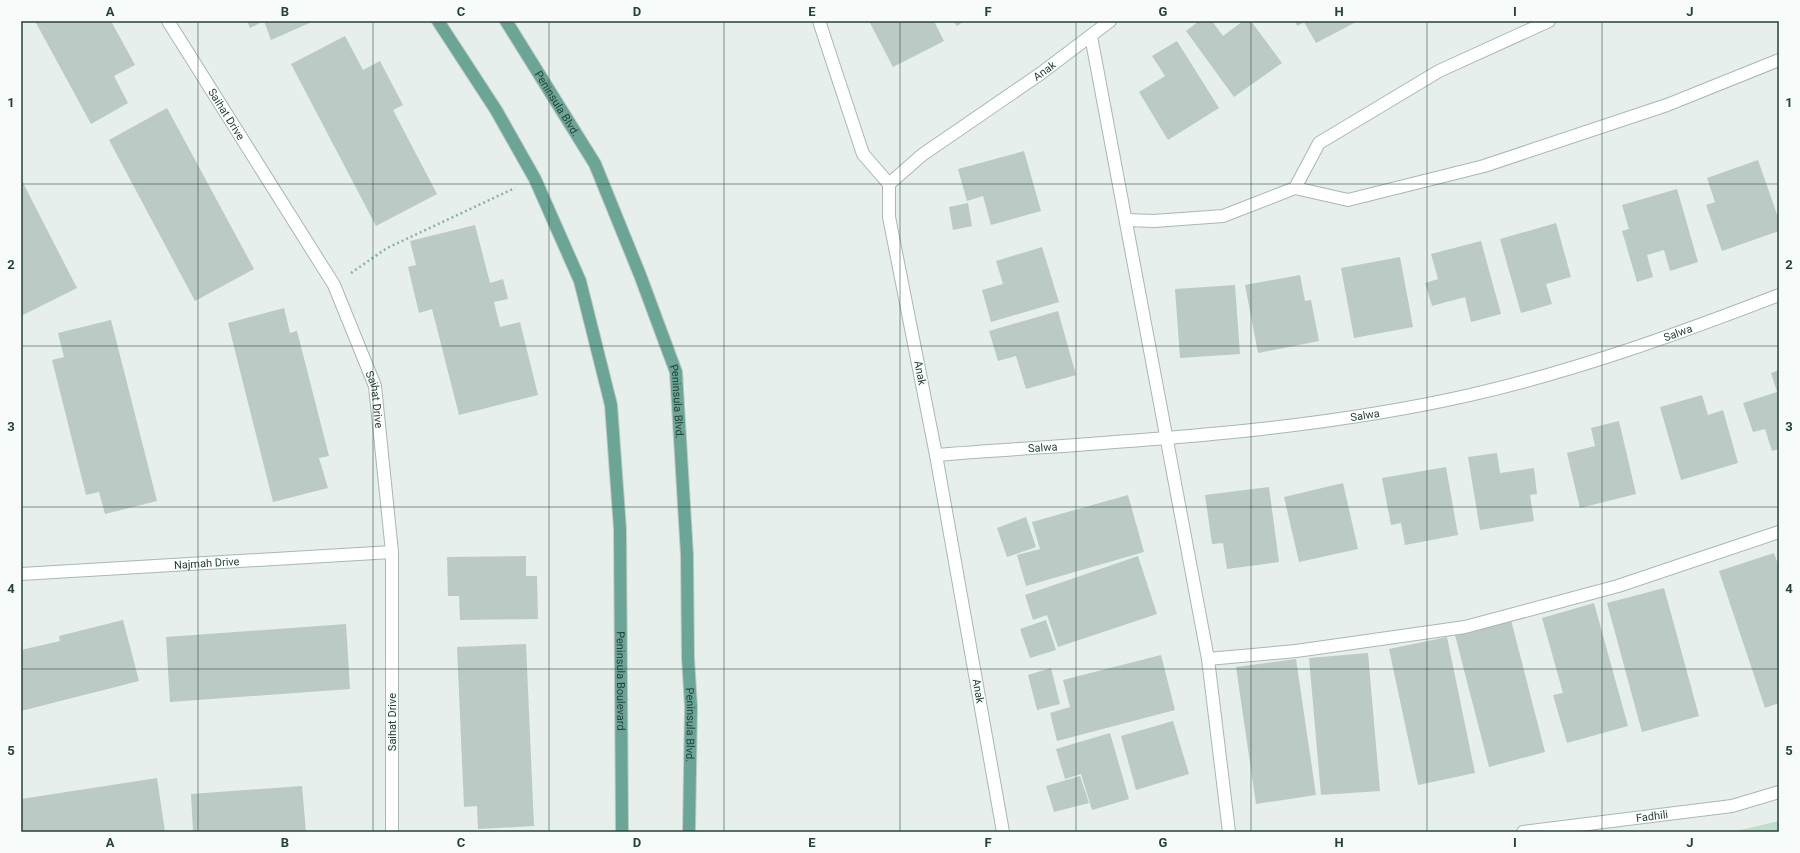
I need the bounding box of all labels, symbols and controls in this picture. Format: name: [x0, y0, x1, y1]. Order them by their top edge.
text: A: [106, 4, 115, 19]
text: B: [281, 4, 289, 19]
text: C: [457, 4, 466, 19]
text: D: [633, 4, 641, 19]
text: E: [808, 4, 816, 19]
text: F: [984, 4, 992, 19]
text: G: [1159, 4, 1168, 19]
text: H: [1334, 4, 1344, 19]
text: I: [1513, 4, 1517, 19]
text: J: [1686, 4, 1694, 19]
street label: Anak: [1031, 58, 1058, 83]
street label: Peninsula Blvd.: [532, 68, 583, 139]
street label: Saihat Drive: [206, 86, 248, 142]
text: 1: [7, 95, 15, 110]
text: 1: [1785, 95, 1793, 110]
text: 2: [7, 257, 15, 272]
text: 2: [1785, 257, 1793, 272]
street label: Salwa: [1662, 322, 1694, 344]
street label: Anak: [911, 360, 929, 387]
street label: Peninsula Blvd.: [667, 362, 686, 439]
street label: Saihat Drive: [363, 369, 386, 429]
street label: Salwa: [1349, 406, 1381, 424]
text: 3: [7, 419, 15, 434]
text: 3: [1785, 419, 1793, 434]
street label: Salwa: [1028, 440, 1058, 455]
street label: Najmah Drive: [174, 555, 240, 571]
text: 4: [7, 581, 15, 596]
text: 4: [1785, 581, 1793, 596]
street label: Peninsula Boulevard: [614, 631, 628, 731]
street label: Anak: [969, 678, 987, 705]
street label: Peninsula Blvd.: [683, 687, 698, 762]
street label: Saihat Drive: [386, 693, 399, 751]
text: 5: [7, 743, 15, 758]
text: 5: [1785, 743, 1793, 758]
street label: Fadhili: [1635, 808, 1669, 824]
text: A: [106, 835, 115, 850]
text: B: [281, 835, 289, 850]
text: C: [457, 835, 466, 850]
text: D: [633, 835, 641, 850]
text: E: [808, 835, 816, 850]
text: F: [984, 835, 992, 850]
text: G: [1159, 835, 1168, 850]
text: H: [1334, 835, 1344, 850]
text: I: [1513, 835, 1517, 850]
text: J: [1686, 835, 1694, 850]

